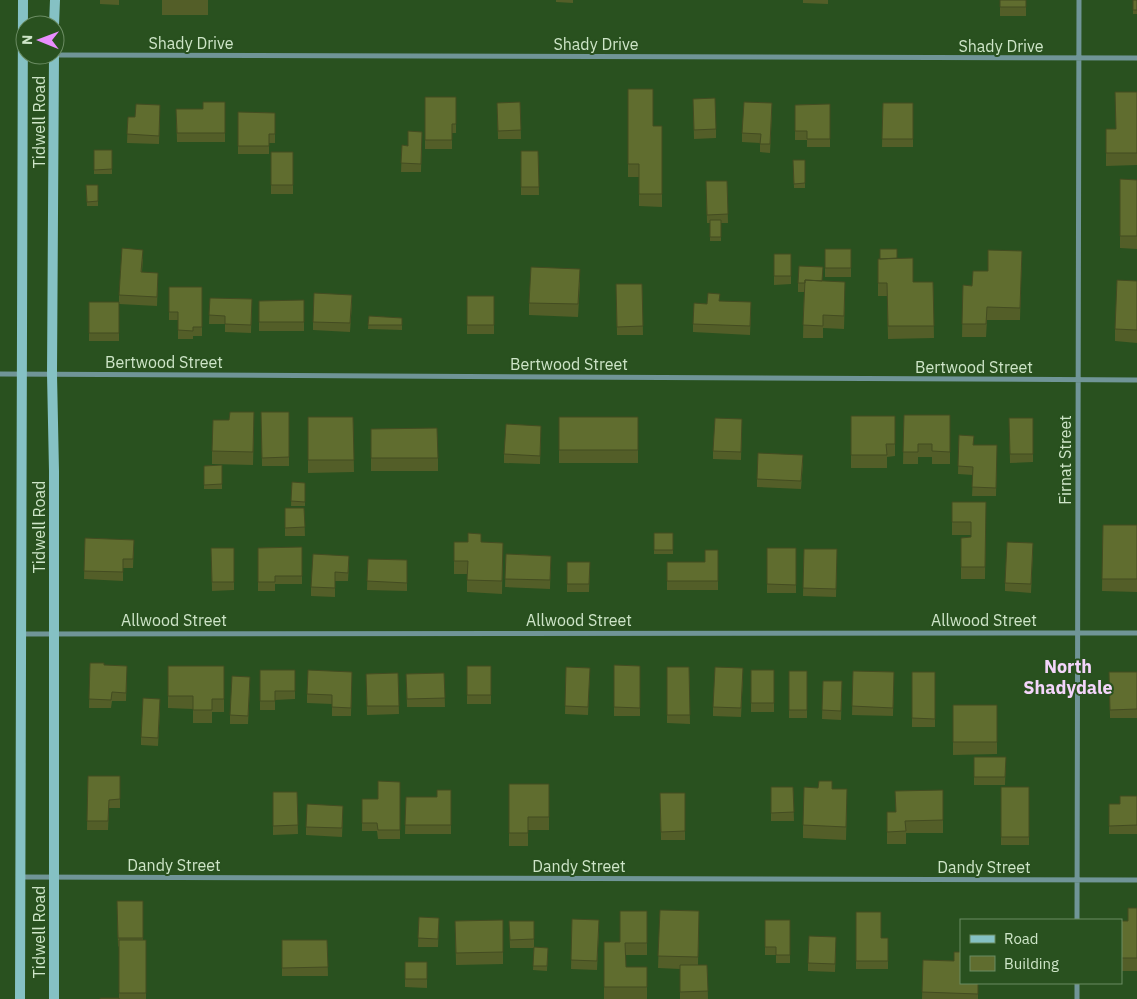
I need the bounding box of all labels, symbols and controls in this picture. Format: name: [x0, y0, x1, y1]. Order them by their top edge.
north arrow: [15, 15, 65, 65]
street label: Shady Drive: [148, 33, 234, 53]
street label: Shady Drive: [553, 34, 639, 54]
text: N: [18, 35, 36, 45]
street label: Shady Drive: [958, 36, 1044, 56]
street label: Tidwell Road: [29, 76, 49, 168]
street label: Bertwood Street: [105, 352, 223, 372]
street label: Bertwood Street: [510, 354, 628, 374]
street label: Bertwood Street: [915, 357, 1033, 377]
street label: Firnat Street: [1055, 415, 1075, 505]
street label: Tidwell Road: [29, 481, 49, 573]
street label: Allwood Street: [121, 610, 227, 630]
street label: Allwood Street: [526, 610, 632, 630]
street label: Allwood Street: [931, 610, 1037, 630]
district label: North Shadydale: [1023, 655, 1113, 699]
street label: Dandy Street: [127, 855, 221, 875]
street label: Dandy Street: [532, 856, 626, 876]
street label: Dandy Street: [937, 857, 1031, 877]
street label: Tidwell Road: [29, 886, 49, 978]
legend: [960, 919, 1122, 984]
text: Road: [1004, 929, 1039, 948]
text: Building: [1004, 954, 1059, 973]

